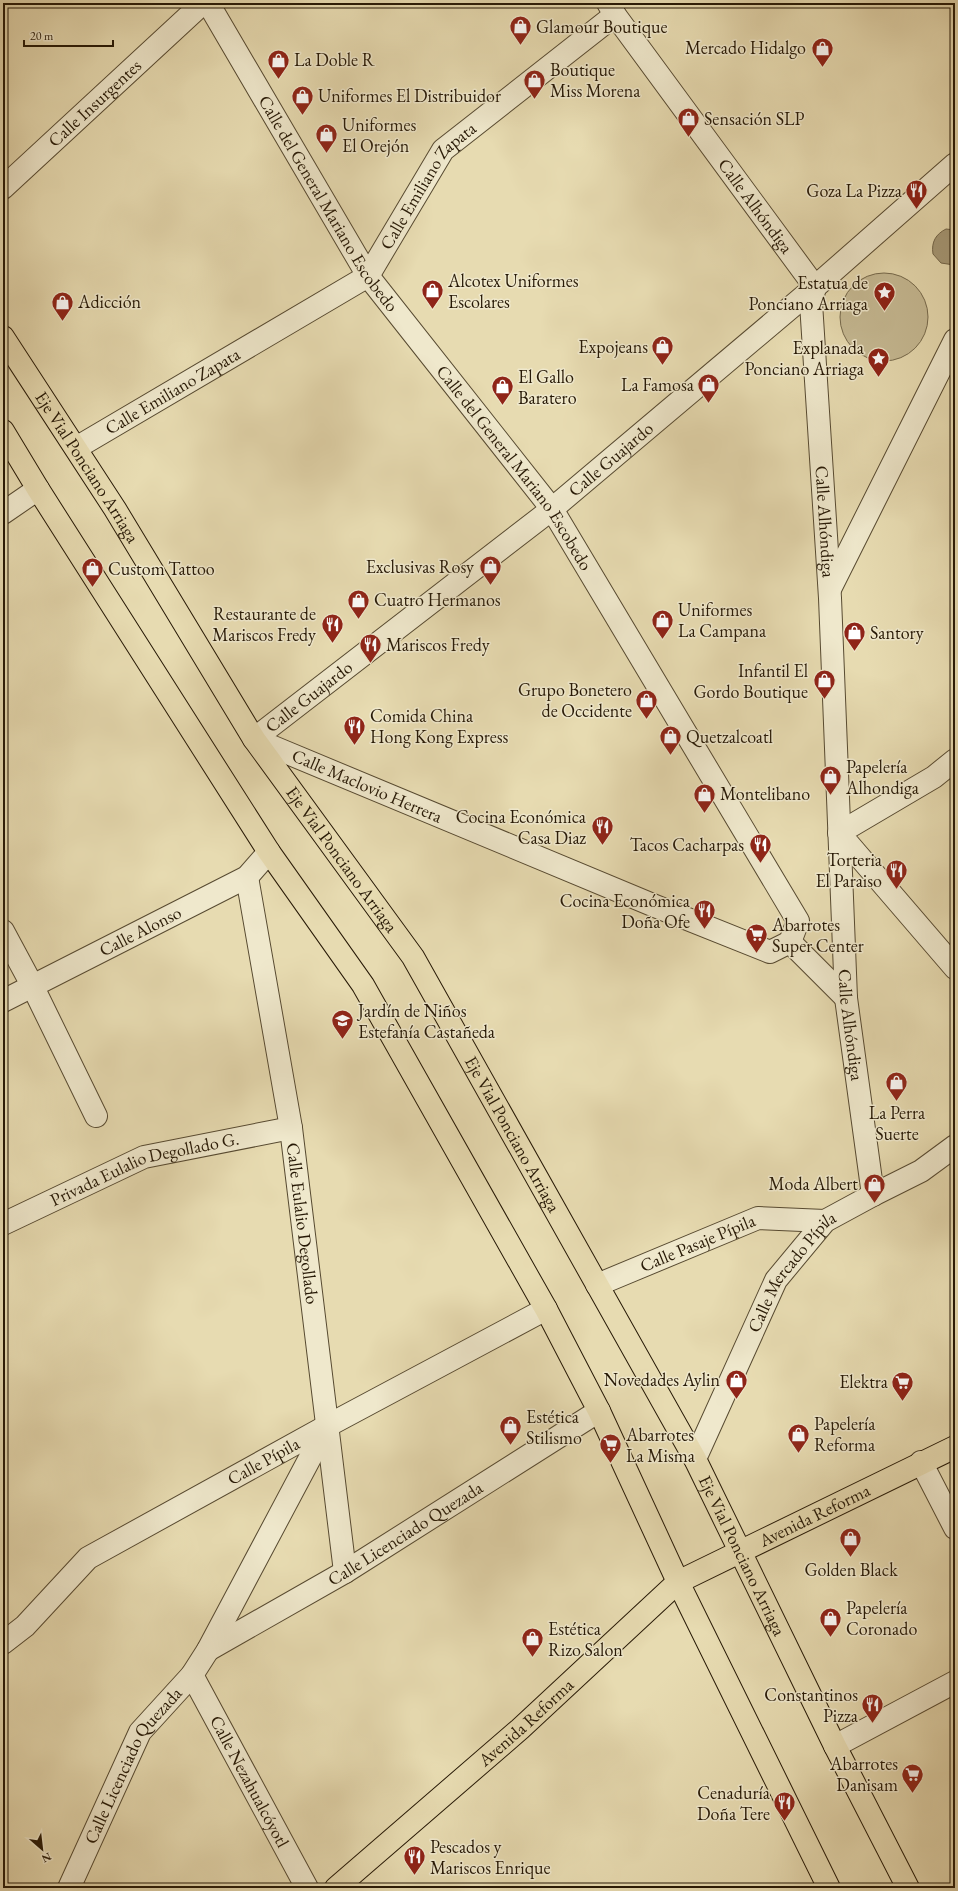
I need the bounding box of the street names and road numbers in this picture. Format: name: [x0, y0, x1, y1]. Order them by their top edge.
street label: Calle Insurgentes: [43, 54, 146, 152]
street label: Calle del General Mariano Escobedo: [254, 91, 404, 316]
street label: Calle Emiliano Zapata: [374, 116, 481, 254]
street label: Calle Alhóndiga: [713, 154, 799, 258]
street label: Calle Emiliano Zapata: [101, 342, 245, 439]
street label: Calle del General Mariano Escobedo: [432, 360, 598, 575]
street label: Eje Vial Ponciano Arriaga: [30, 387, 145, 548]
street label: Calle Guajardo: [563, 417, 658, 501]
street label: Calle Alhóndiga: [810, 465, 841, 579]
street label: Calle Guajardo: [260, 655, 357, 737]
street label: Calle Maclovio Herrera: [289, 743, 447, 828]
street label: Eje Vial Ponciano Arriaga: [281, 781, 404, 938]
street label: Calle Alonso: [95, 900, 185, 961]
street label: Calle Alhóndiga: [834, 968, 869, 1083]
street label: Eje Vial Ponciano Arriaga: [460, 1052, 566, 1217]
street label: Privada Eulalio Degollado G.: [46, 1127, 241, 1211]
street label: Calle Eulalio Degollado: [282, 1141, 324, 1306]
street label: Calle Mercado Pípila: [742, 1205, 840, 1336]
street label: Calle Pasaje Pípila: [636, 1208, 759, 1277]
street label: Calle Pípila: [223, 1431, 304, 1490]
street label: Eje Vial Ponciano Arriaga: [694, 1471, 792, 1640]
street label: Calle Licenciado Quezada: [323, 1475, 487, 1590]
street label: Avenida Reforma: [754, 1478, 874, 1552]
street label: Avenida Reforma: [472, 1673, 579, 1772]
street label: Calle Licenciado Quezada: [79, 1681, 187, 1847]
street label: Calle Nezahualcóyotl: [205, 1711, 295, 1851]

